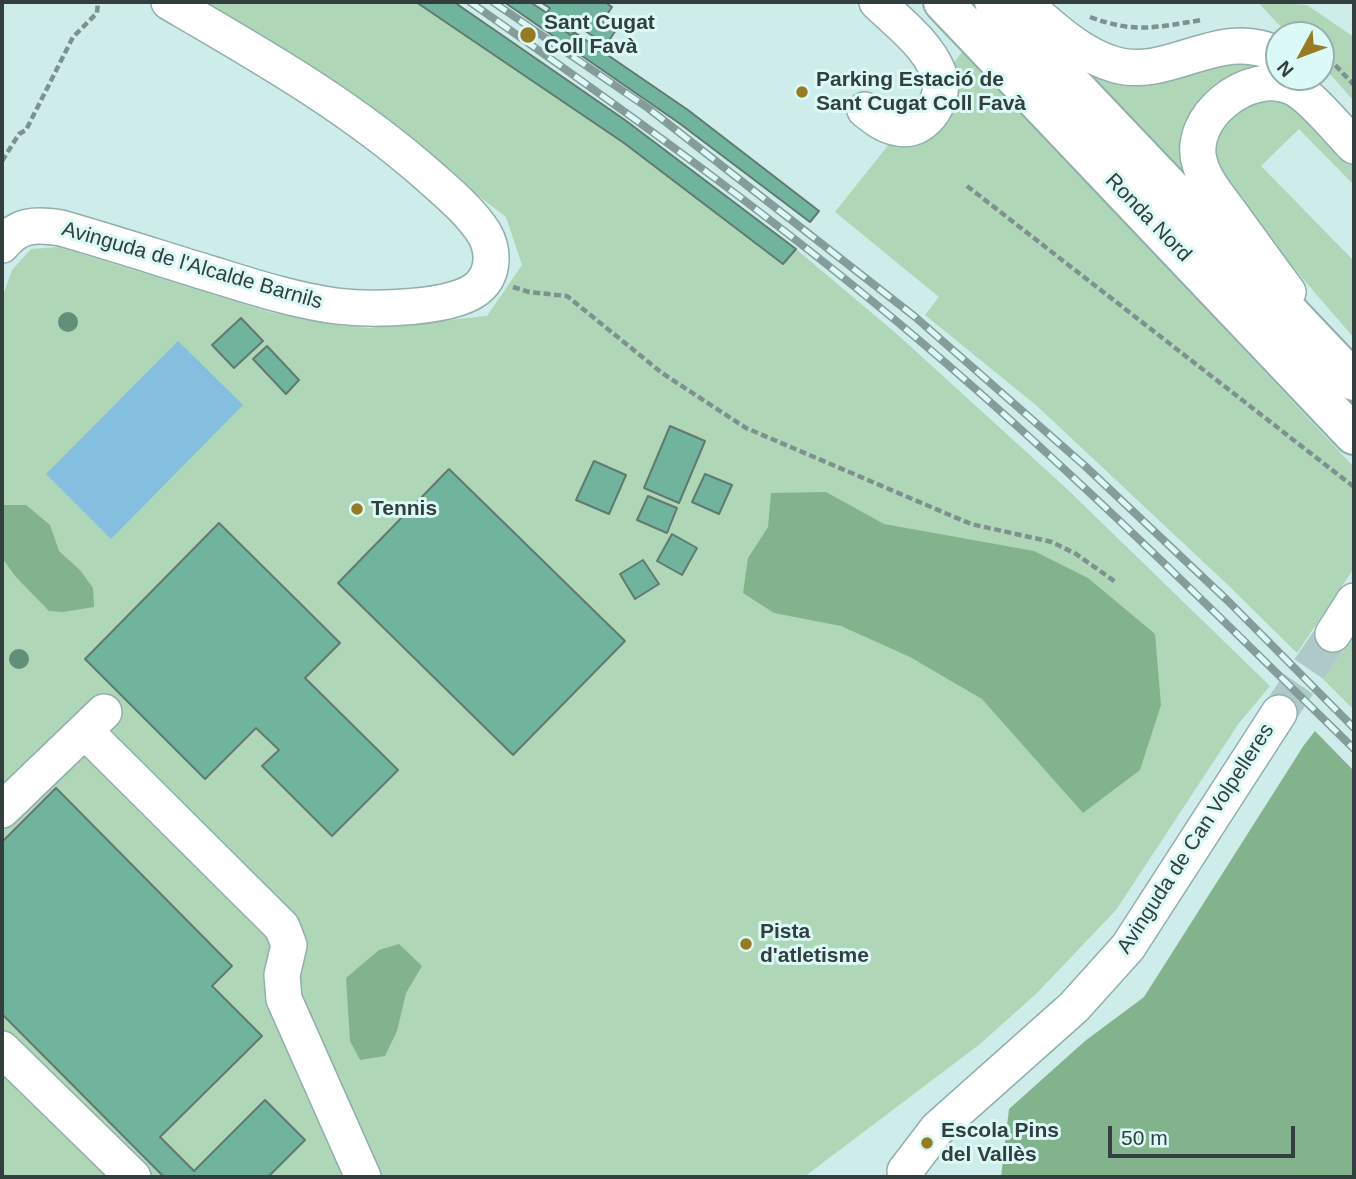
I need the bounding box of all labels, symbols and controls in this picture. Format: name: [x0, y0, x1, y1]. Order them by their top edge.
place label: Sant Cugat Coll Favà: [544, 10, 655, 60]
north arrow: [1265, 21, 1335, 91]
marker: Sant Cugat Coll Favà: [518, 25, 538, 45]
text: N: [1273, 57, 1298, 81]
place label: Parking Estació de Sant Cugat Coll Favà: [816, 67, 1026, 117]
marker: Parking Estació de Sant Cugat Coll Favà: [794, 84, 810, 100]
street label: Ronda Nord: [1100, 169, 1196, 267]
street label: Avinguda de l'Alcalde Barnils: [59, 217, 325, 315]
place label: Tennis: [371, 496, 437, 522]
marker: Tennis: [349, 501, 365, 517]
street label: Avinguda de Can Volpelleres: [1112, 719, 1280, 959]
place label: Pista d'atletisme: [760, 919, 869, 969]
marker: Pista d'atletisme: [738, 936, 754, 952]
scale bar: [1111, 1112, 1298, 1156]
place label: Escola Pins del Vallès: [941, 1118, 1059, 1168]
text: 50 m: [1121, 1126, 1168, 1149]
marker: Escola Pins del Vallès: [919, 1135, 935, 1151]

